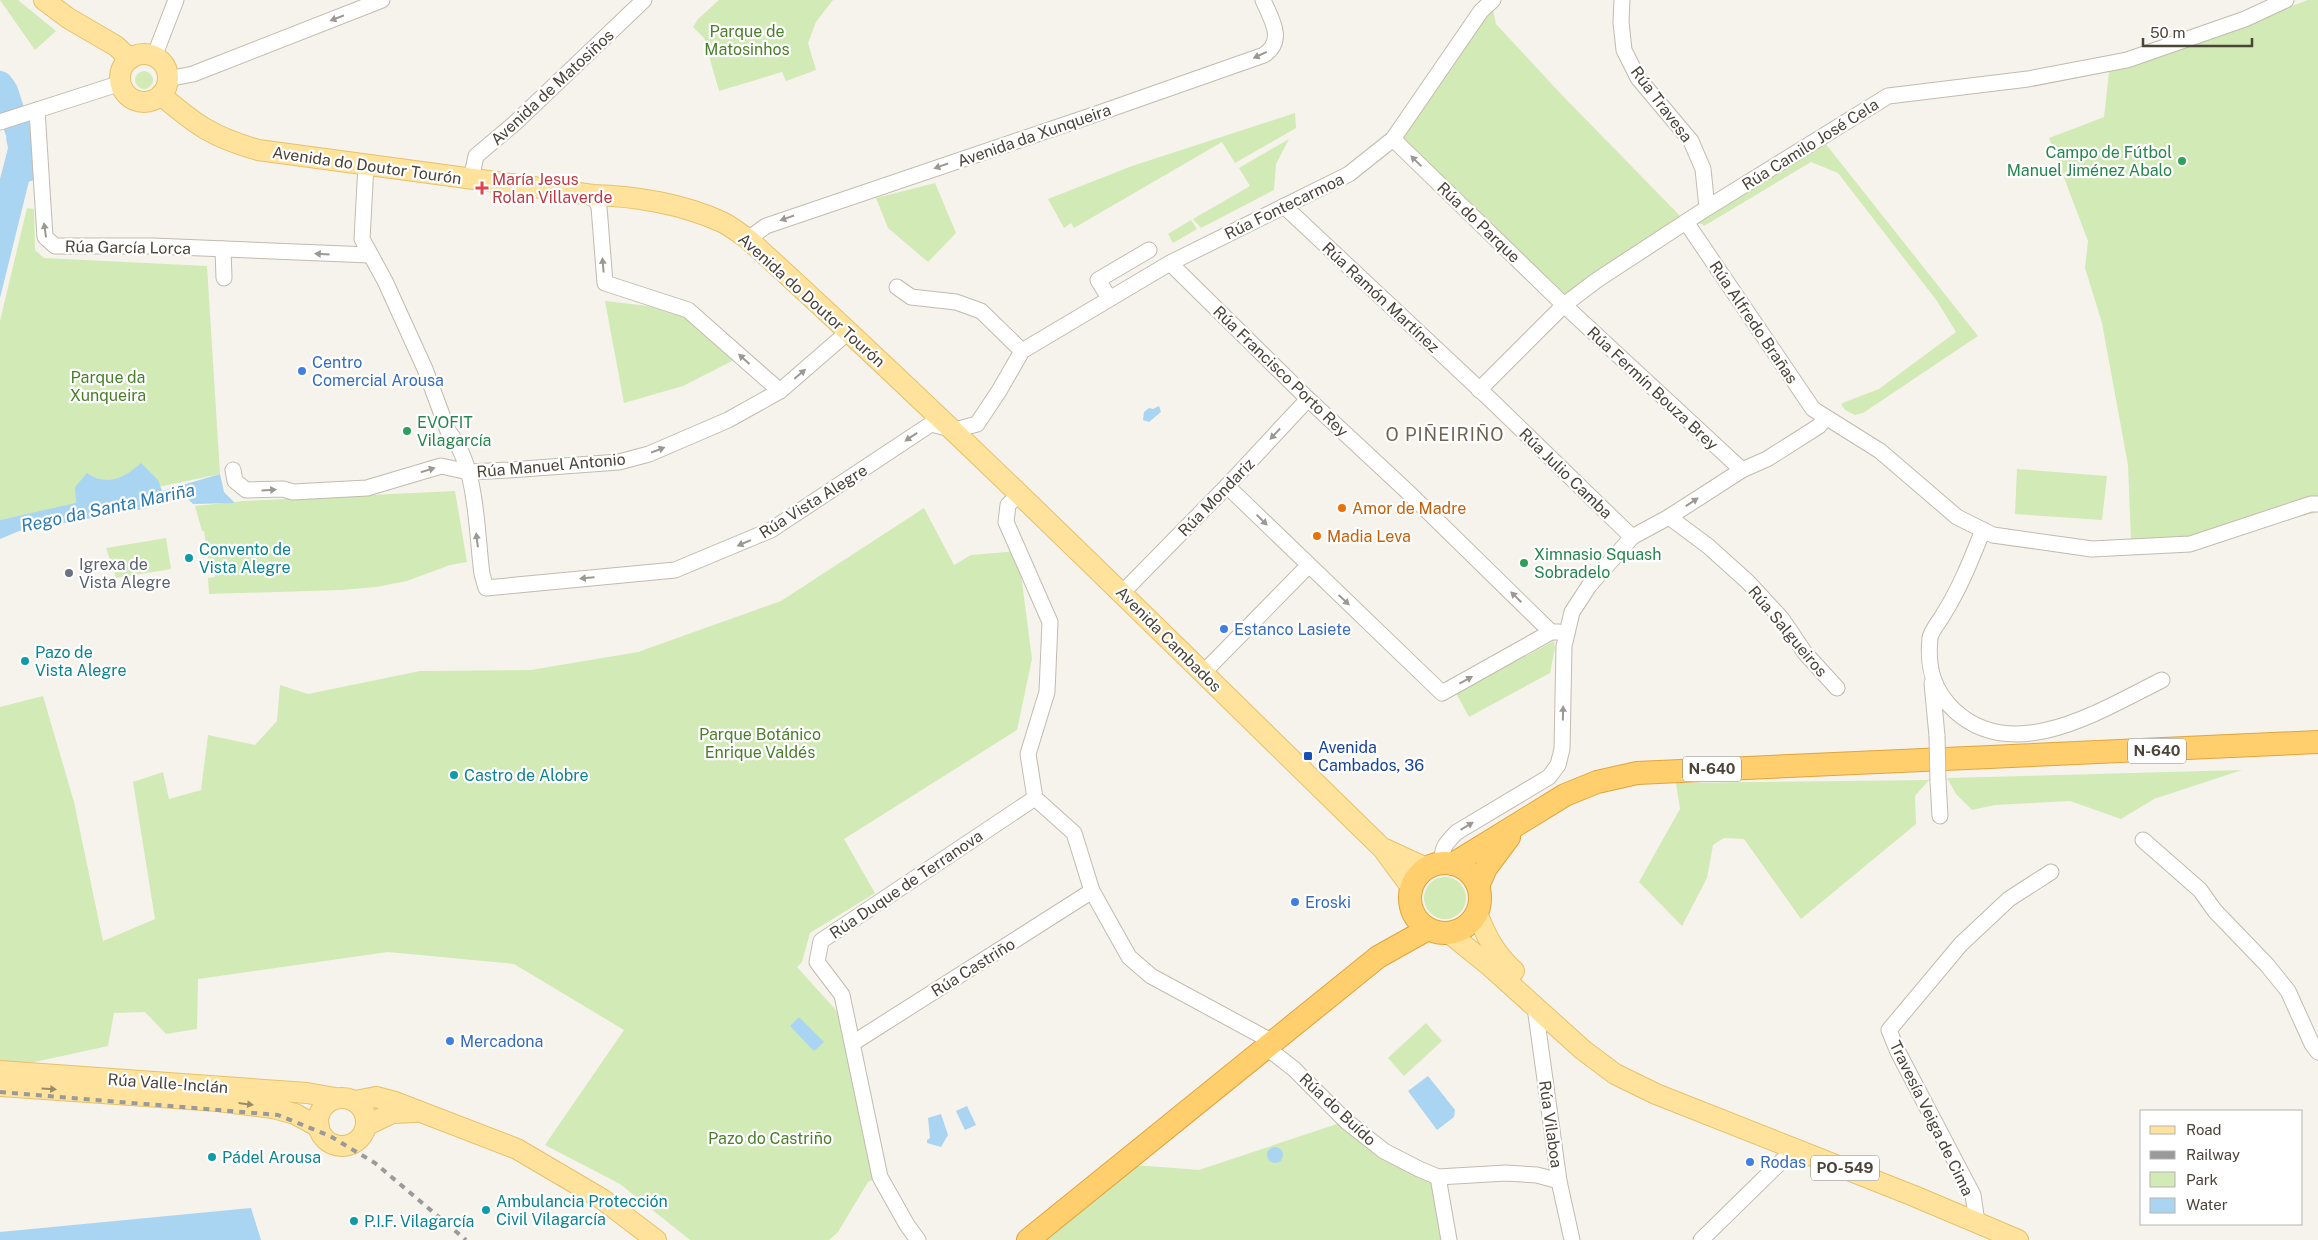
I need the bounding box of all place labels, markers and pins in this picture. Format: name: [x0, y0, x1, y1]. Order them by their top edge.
place label: Campo de Fútbol Manuel Jiménez Abalo: [2007, 143, 2172, 180]
marker: Campo de Fútbol Manuel Jiménez Abalo: [2176, 155, 2188, 167]
place label: María Jesus Rolan Villaverde: [492, 170, 612, 207]
marker: María Jesus Rolan Villaverde: [476, 182, 488, 194]
place label: Centro Comercial Arousa: [312, 353, 444, 390]
marker: Centro Comercial Arousa: [296, 365, 308, 377]
place label: EVOFIT Vilagarcía: [417, 413, 491, 450]
marker: EVOFIT Vilagarcía: [401, 425, 413, 437]
place label: Amor de Madre: [1352, 499, 1466, 518]
marker: Amor de Madre: [1336, 502, 1348, 514]
place label: Madia Leva: [1327, 527, 1411, 546]
marker: Madia Leva: [1311, 530, 1323, 542]
place label: Convento de Vista Alegre: [199, 540, 291, 577]
place label: Ximnasio Squash Sobradelo: [1534, 545, 1661, 582]
marker: Convento de Vista Alegre: [183, 552, 195, 564]
place label: Igrexa de Vista Alegre: [79, 555, 171, 592]
marker: Ximnasio Squash Sobradelo: [1518, 557, 1530, 569]
marker: Igrexa de Vista Alegre: [63, 567, 75, 579]
place label: Estanco Lasiete: [1234, 620, 1351, 639]
marker: Estanco Lasiete: [1218, 623, 1230, 635]
place label: Pazo de Vista Alegre: [35, 643, 127, 680]
marker: Pazo de Vista Alegre: [19, 655, 31, 667]
place label: Avenida Cambados, 36: [1318, 738, 1424, 775]
marker: Avenida Cambados, 36: [1302, 750, 1314, 762]
place label: Castro de Alobre: [464, 766, 589, 785]
marker: Castro de Alobre: [448, 769, 460, 781]
place label: Eroski: [1305, 893, 1351, 912]
marker: Eroski: [1289, 896, 1301, 908]
place label: Mercadona: [460, 1032, 543, 1051]
marker: Mercadona: [444, 1035, 456, 1047]
place label: Pádel Arousa: [222, 1148, 321, 1167]
marker: Pádel Arousa: [206, 1151, 218, 1163]
place label: Rodas: [1760, 1153, 1806, 1172]
marker: Rodas: [1744, 1156, 1756, 1168]
place label: Ambulancia Protección Civil Vilagarcía: [496, 1192, 668, 1229]
marker: Ambulancia Protección Civil Vilagarcía: [480, 1204, 492, 1216]
place label: P.I.F. Vilagarcía: [364, 1212, 474, 1231]
marker: P.I.F. Vilagarcía: [348, 1215, 360, 1227]

